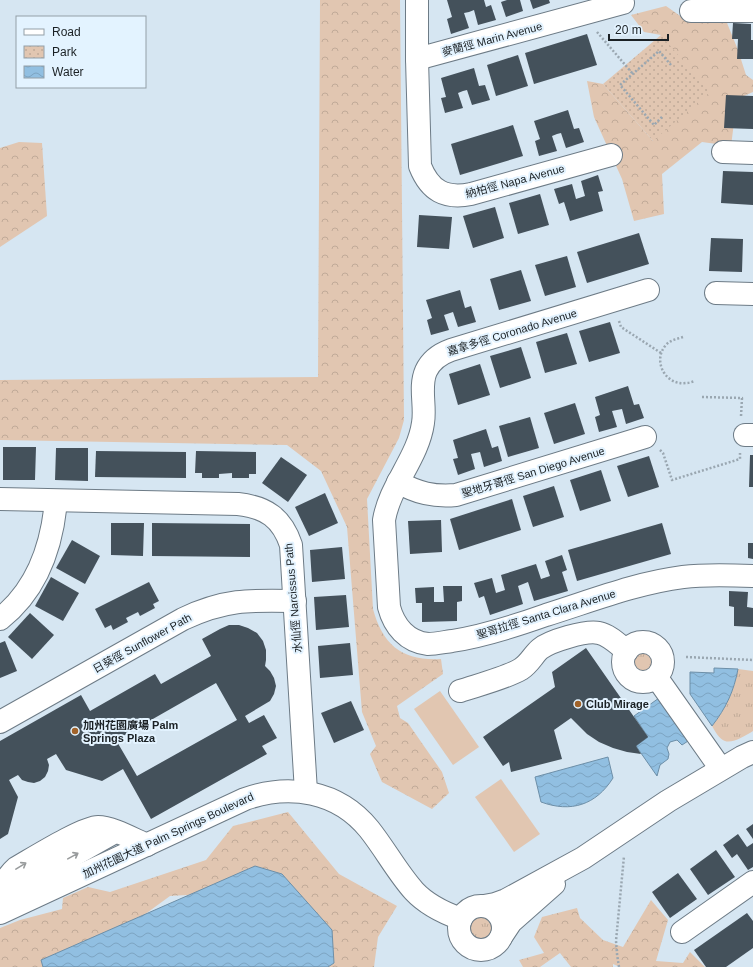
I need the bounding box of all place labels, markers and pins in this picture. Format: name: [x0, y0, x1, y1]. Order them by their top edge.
place label: Club Mirage: [586, 698, 649, 710]
marker: Club Mirage: [573, 699, 583, 709]
place label: 加州花園廣場 Palm Springs Plaza: [83, 719, 179, 744]
marker: 加州花園廣場 Palm Springs Plaza: [70, 726, 80, 736]

